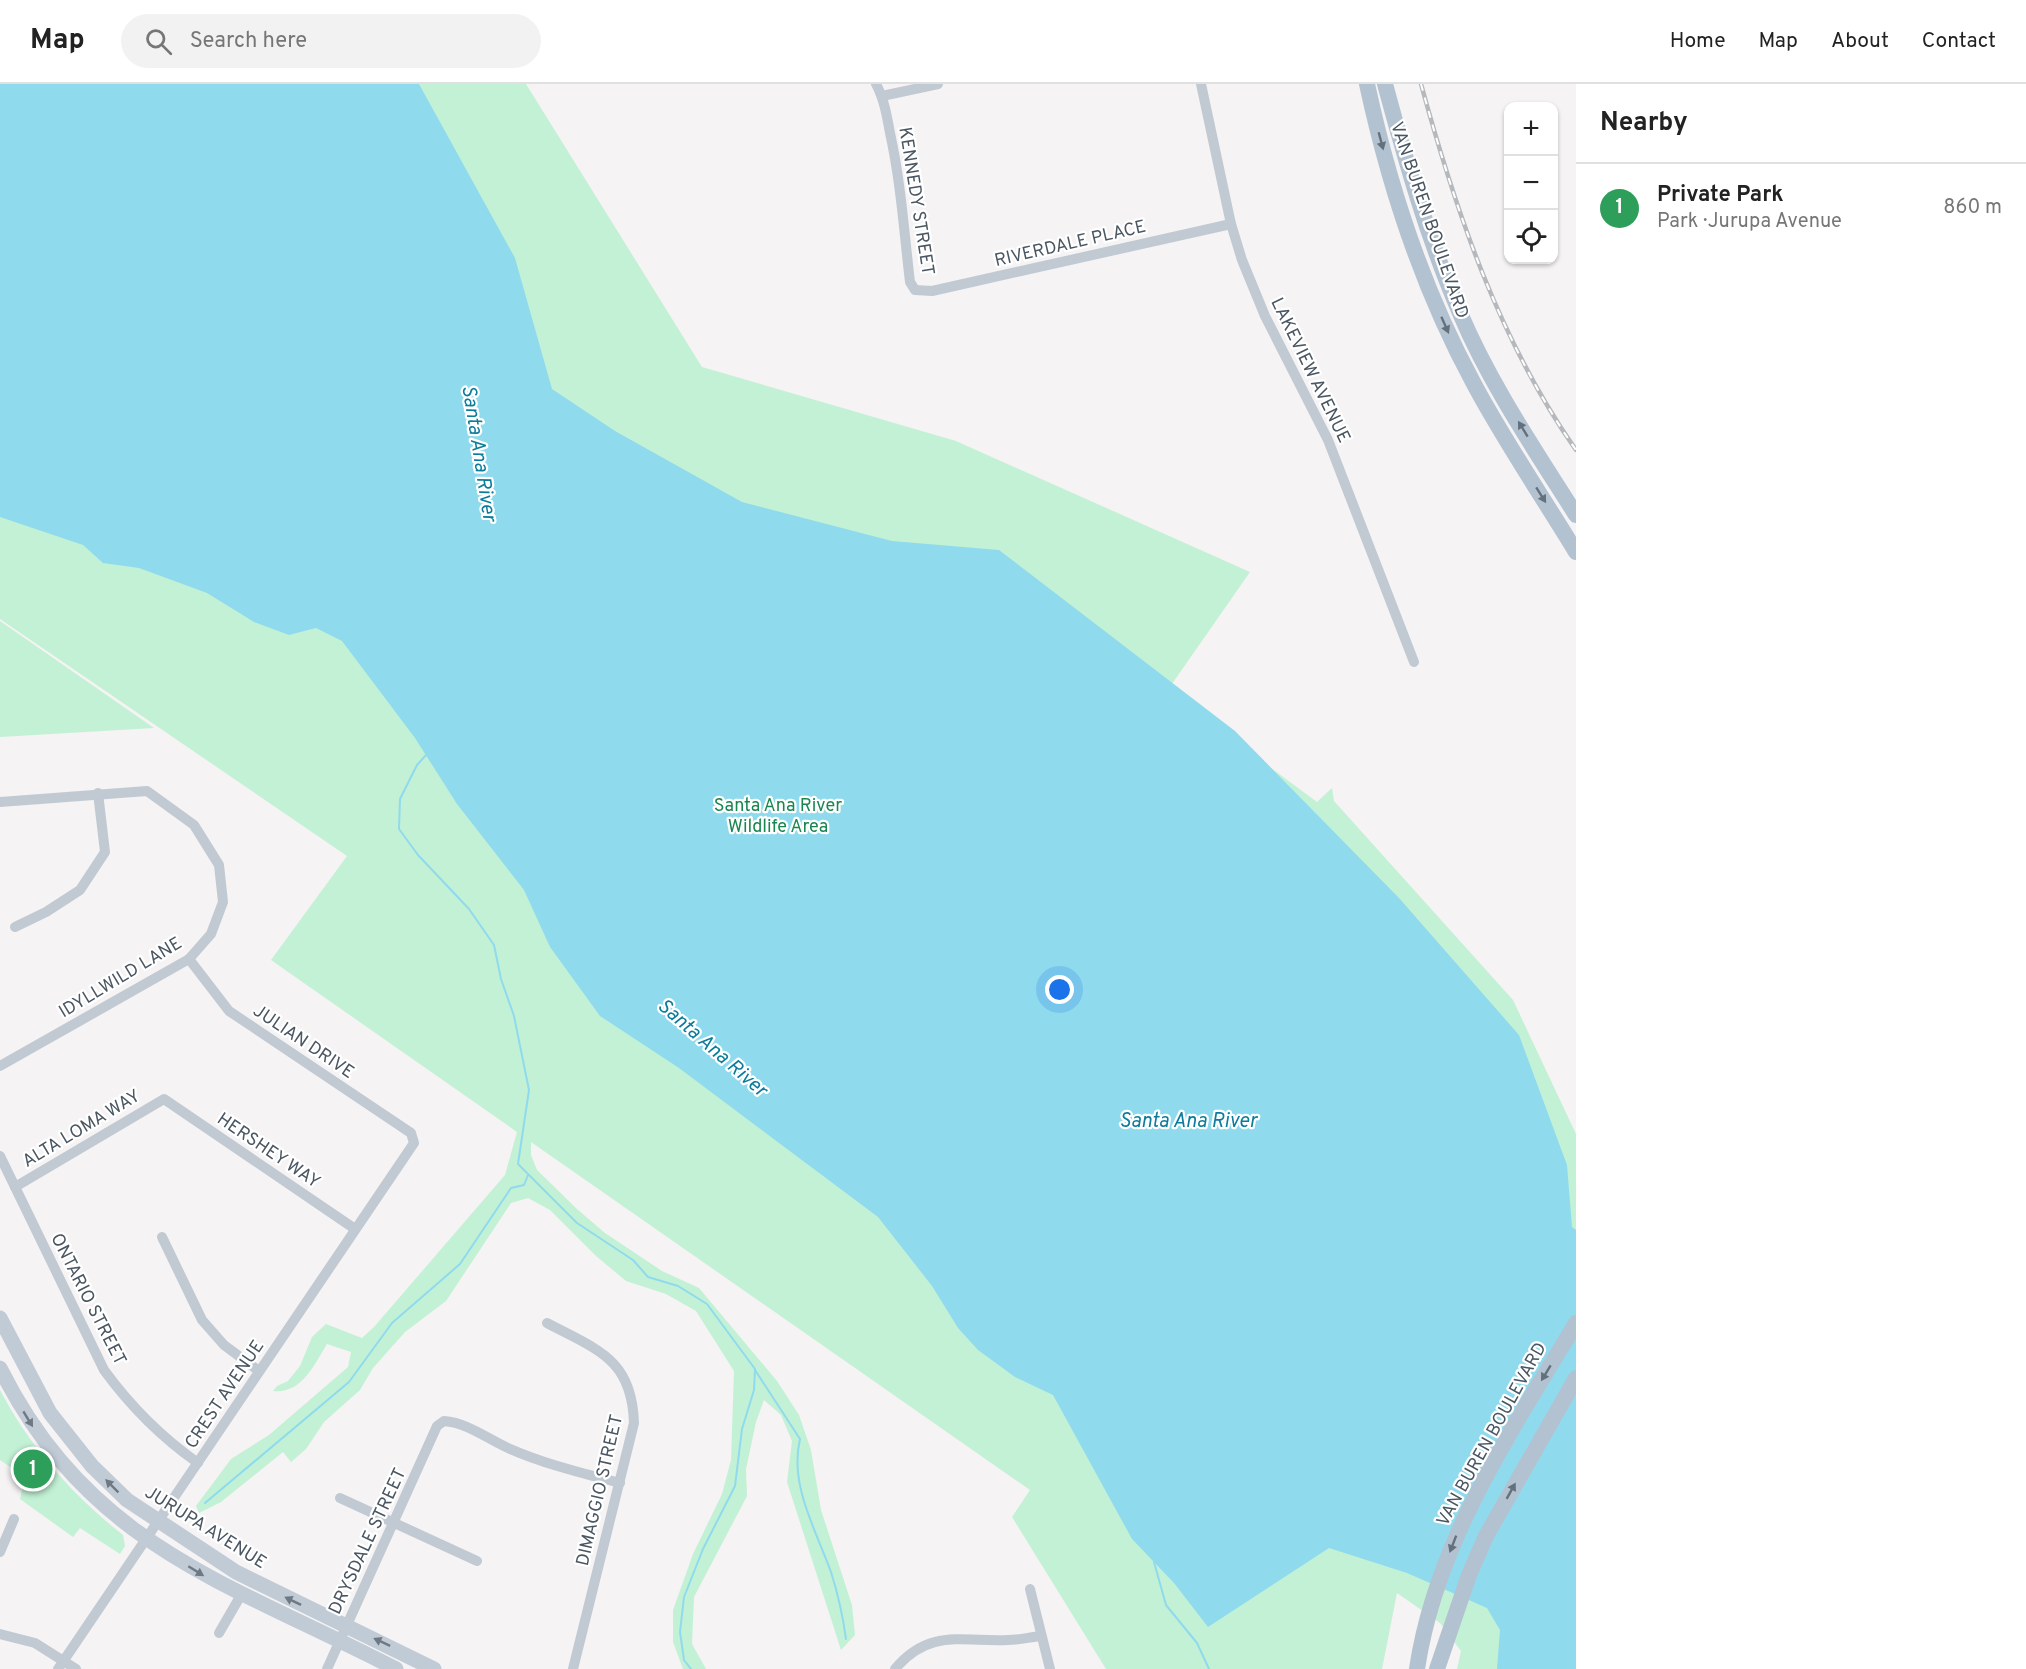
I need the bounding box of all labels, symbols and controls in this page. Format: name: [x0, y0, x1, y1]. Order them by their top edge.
search box: [121, 14, 541, 68]
text: Map: [30, 23, 85, 59]
icon: search: [142, 25, 175, 58]
text: Search here: [190, 28, 307, 55]
text: Home: [1670, 28, 1726, 55]
text: Map: [1759, 28, 1798, 55]
text: About: [1831, 28, 1889, 55]
text: Contact: [1922, 28, 1996, 55]
map controls: [1504, 102, 1558, 264]
button: +: [1504, 102, 1558, 156]
text: Nearby: [1600, 107, 1688, 140]
street label: VAN BUREN BOULEVARD: [1384, 119, 1473, 322]
street label: KENNEDY STREET: [892, 125, 939, 277]
one-way arrow: [1376, 132, 1386, 150]
button: −: [1504, 156, 1558, 210]
text: Private Park: [1657, 182, 1784, 209]
text: 1: [1616, 195, 1624, 221]
text: 860 m: [1943, 195, 2002, 221]
text: Park · Jurupa Avenue: [1657, 209, 1842, 235]
button: locate: [1504, 210, 1558, 264]
street label: RIVERDALE PLACE: [992, 216, 1148, 273]
street label: LAKEVIEW AVENUE: [1264, 294, 1355, 447]
one-way arrow: [1440, 316, 1450, 334]
water label: Santa Ana River: [454, 383, 502, 525]
one-way arrow: [1518, 421, 1529, 437]
one-way arrow: [1535, 486, 1546, 503]
park label: Santa Ana River Wildlife Area: [714, 795, 842, 839]
street label: IDYLLWILD LANE: [55, 932, 187, 1024]
your location: [1045, 975, 1074, 1004]
water label: Santa Ana River: [651, 994, 773, 1104]
street label: JULIAN DRIVE: [248, 1000, 358, 1085]
street label: ALTA LOMA WAY: [19, 1085, 145, 1174]
street label: HERSHEY WAY: [212, 1108, 324, 1194]
water label: Santa Ana River: [1119, 1109, 1258, 1135]
street label: ONTARIO STREET: [44, 1230, 131, 1370]
street label: CREST AVENUE: [180, 1336, 270, 1454]
street label: VAN BUREN BOULEVARD: [1432, 1339, 1552, 1531]
one-way arrow: [1541, 1365, 1551, 1382]
one-way arrow: [23, 1411, 34, 1427]
street label: DIMAGGIO STREET: [572, 1412, 629, 1568]
pin: 1: [14, 1446, 52, 1492]
street label: DRYSDALE STREET: [324, 1465, 412, 1619]
one-way arrow: [104, 1479, 119, 1493]
street label: JURUPA AVENUE: [140, 1482, 270, 1575]
one-way arrow: [1506, 1482, 1516, 1499]
one-way arrow: [1447, 1535, 1457, 1553]
one-way arrow: [188, 1565, 204, 1576]
one-way arrow: [285, 1596, 302, 1605]
one-way arrow: [373, 1637, 391, 1647]

